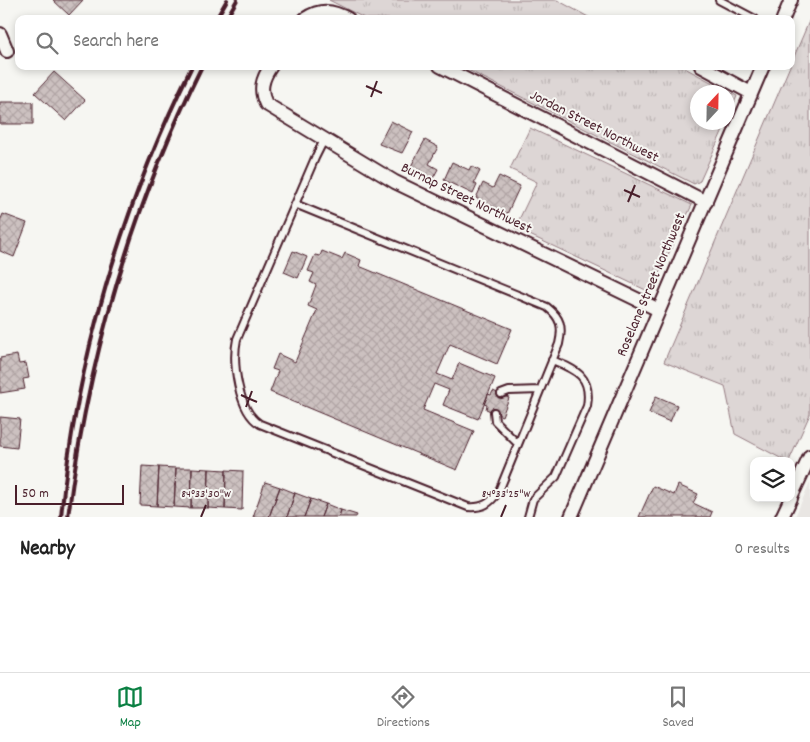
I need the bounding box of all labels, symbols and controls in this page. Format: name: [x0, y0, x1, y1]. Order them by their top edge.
search box: [15, 15, 795, 70]
icon: search: [33, 29, 61, 57]
text: Search here: [73, 29, 159, 56]
street label: Jordan Street Northwest: [526, 85, 663, 169]
north arrow: [690, 85, 735, 130]
street label: Burnap Street Northwest: [397, 158, 536, 241]
street label: Roselane Street Northwest: [612, 209, 692, 360]
map controls: [750, 457, 795, 502]
button: layers: [750, 457, 795, 502]
scale bar: [15, 482, 124, 505]
text: 50 m: [22, 484, 49, 504]
text: 84°33'30"W: [181, 486, 231, 503]
text: 84°33'25"W: [482, 486, 530, 503]
text: Nearby: [20, 535, 75, 565]
text: 0 results: [735, 538, 790, 561]
tab: Map: [116, 683, 144, 733]
tab: Directions: [377, 683, 430, 733]
tab: Saved: [662, 683, 694, 733]

